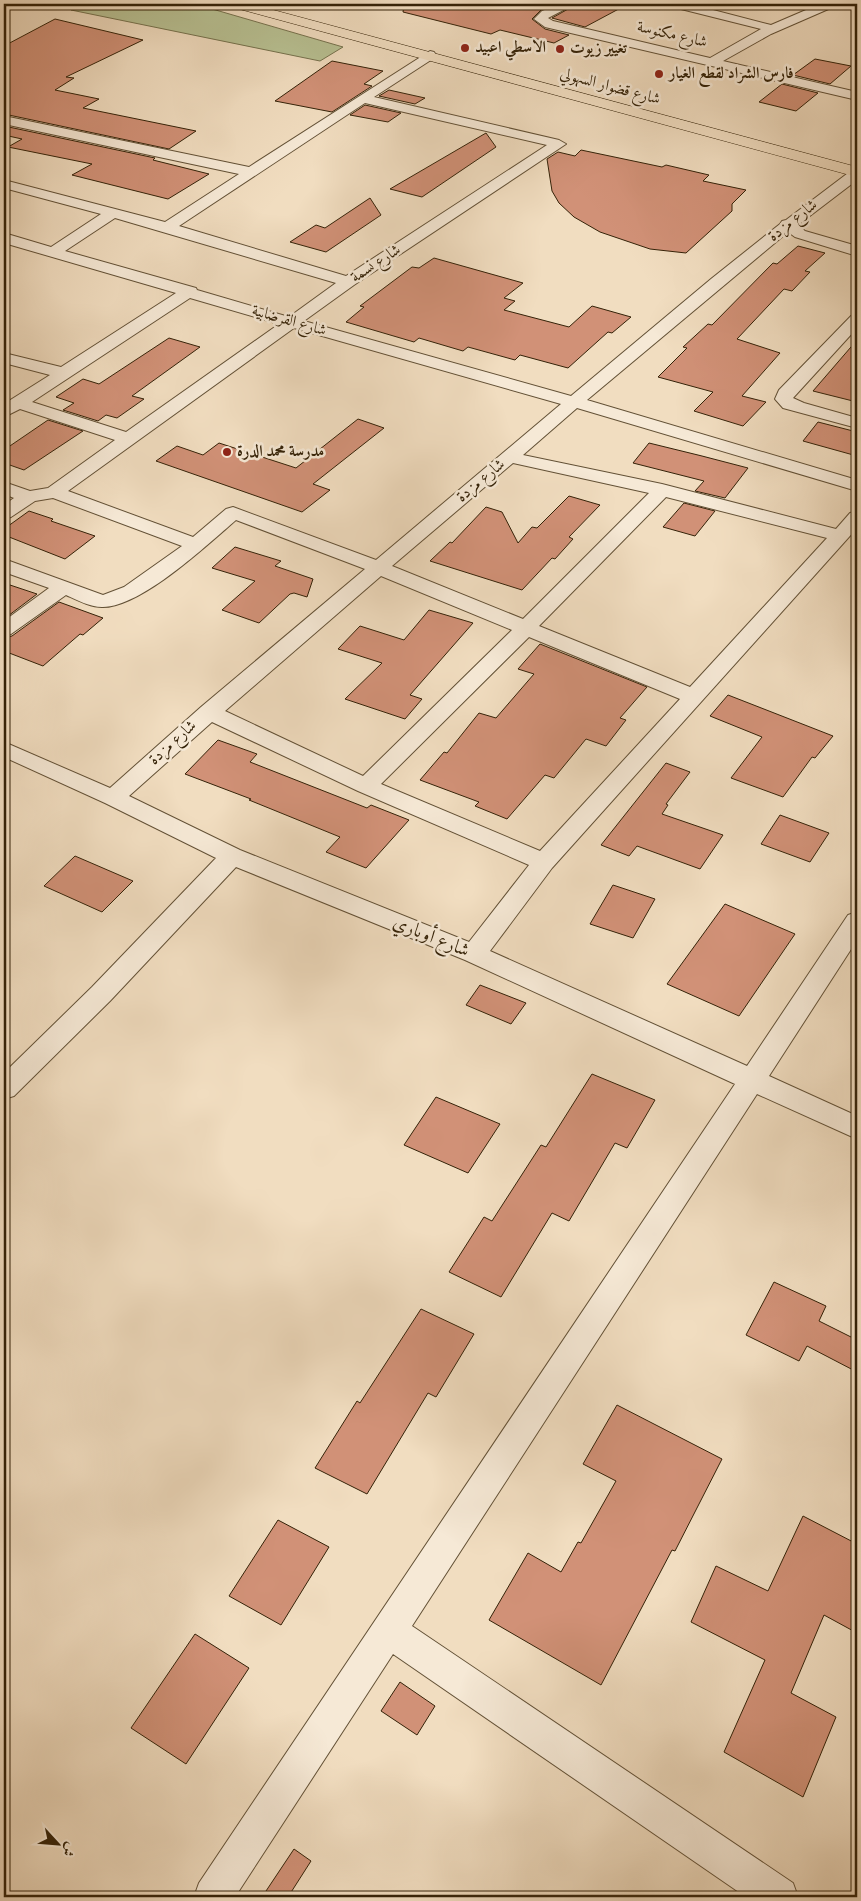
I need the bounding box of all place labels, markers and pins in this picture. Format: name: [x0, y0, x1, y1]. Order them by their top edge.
place label: الاسطي اعبيد: [475, 38, 546, 61]
place label: تغيير زيوت: [570, 39, 628, 59]
marker: الاسطي اعبيد: [459, 42, 471, 54]
marker: تغيير زيوت: [554, 43, 566, 55]
place label: فارس الشراد لقطع الغيار: [667, 64, 794, 88]
marker: فارس الشراد لقطع الغيار: [653, 68, 665, 80]
place label: مدرسة محمد الدرة: [237, 442, 324, 462]
marker: مدرسة محمد الدرة: [221, 446, 233, 458]

